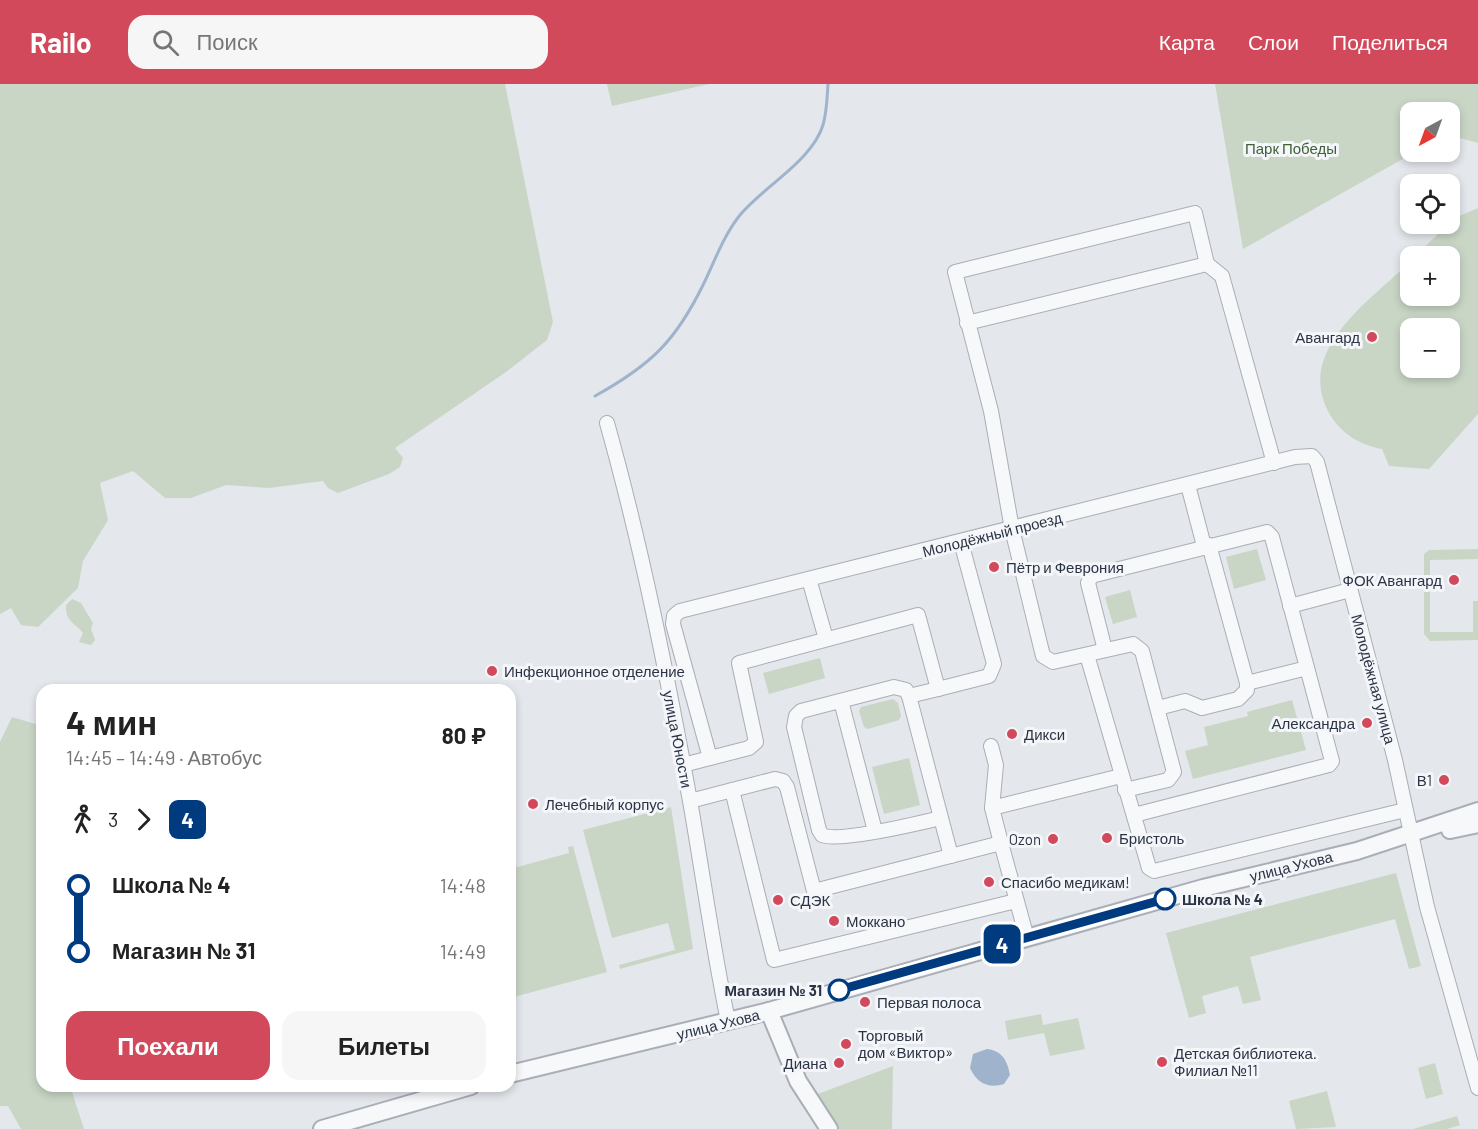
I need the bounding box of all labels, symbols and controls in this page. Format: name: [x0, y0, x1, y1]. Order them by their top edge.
search box: [128, 15, 548, 69]
text: Railo: [30, 25, 92, 59]
icon: search: [149, 26, 182, 59]
text: Поиск: [197, 28, 258, 54]
text: Карта: [1159, 29, 1215, 54]
text: Слои: [1248, 29, 1299, 54]
text: Поделиться: [1332, 29, 1448, 54]
north arrow: [1400, 102, 1460, 162]
map controls: [1400, 102, 1460, 378]
park label: Парк Победы: [1245, 139, 1337, 157]
button: locate: [1400, 174, 1460, 234]
button: +: [1400, 246, 1460, 306]
button: −: [1400, 318, 1460, 378]
place label: Авангард: [1295, 328, 1360, 346]
marker: Авангард: [1365, 330, 1379, 344]
street label: Молодёжный проезд: [920, 508, 1064, 560]
place label: Пётр и Феврония: [1006, 558, 1124, 576]
marker: Пётр и Феврония: [987, 560, 1001, 574]
place label: ФОК Авангард: [1343, 571, 1442, 589]
marker: ФОК Авангард: [1447, 573, 1461, 587]
street label: Молодёжная улица: [1348, 612, 1400, 747]
place label: Инфекционное отделение: [504, 662, 685, 680]
marker: Инфекционное отделение: [485, 664, 499, 678]
street label: улица Юности: [660, 689, 696, 789]
text: 4 мин: [66, 702, 157, 742]
place label: Александра: [1272, 714, 1356, 732]
marker: Александра: [1360, 716, 1374, 730]
text: 80 ₽: [442, 722, 486, 748]
place label: Дикси: [1024, 725, 1065, 743]
marker: Дикси: [1005, 727, 1019, 741]
text: 14:45 – 14:49 · Автобус: [66, 745, 262, 769]
place label: В1: [1417, 771, 1432, 789]
marker: В1: [1437, 773, 1451, 787]
place label: Лечебный корпус: [545, 795, 665, 813]
marker: Лечебный корпус: [526, 797, 540, 811]
icon: walk: [66, 803, 99, 836]
icon: forward: [127, 803, 160, 836]
text: 3: [108, 807, 118, 831]
text: 4: [181, 807, 194, 832]
place label: Бристоль: [1119, 829, 1185, 847]
place label: Ozon: [1009, 830, 1041, 848]
marker: Бристоль: [1100, 831, 1114, 845]
marker: Ozon: [1046, 832, 1060, 846]
street label: улица Ухова: [1248, 847, 1335, 885]
text: Школа № 4: [112, 871, 231, 897]
text: 14:48: [440, 873, 486, 897]
place label: Спасибо медикам!: [1001, 873, 1130, 891]
marker: Спасибо медикам!: [982, 875, 996, 889]
marker: Школа № 4: [1154, 888, 1176, 910]
place label: Школа № 4: [1182, 890, 1263, 908]
place label: СДЭК: [790, 891, 830, 909]
marker: СДЭК: [771, 893, 785, 907]
place label: Моккано: [846, 912, 905, 930]
marker: Моккано: [827, 914, 841, 928]
line badge: 4: [982, 924, 1022, 964]
text: 4: [996, 932, 1008, 957]
text: Магазин № 31: [112, 937, 255, 963]
text: 14:49: [440, 939, 486, 963]
marker: Магазин № 31: [828, 979, 850, 1001]
place label: Магазин № 31: [724, 981, 822, 999]
place label: Первая полоса: [877, 993, 982, 1011]
marker: Первая полоса: [858, 995, 872, 1009]
street label: улица Ухова: [675, 1005, 762, 1043]
button: Поехали: [66, 1011, 270, 1080]
button: Билеты: [282, 1011, 486, 1080]
place label: Торговый дом «Виктор»: [858, 1026, 953, 1061]
marker: Торговый дом «Виктор»: [839, 1037, 853, 1051]
place label: Детская библиотека. Филиал №11: [1174, 1044, 1317, 1079]
place label: Диана: [783, 1054, 828, 1072]
marker: Детская библиотека. Филиал №11: [1155, 1055, 1169, 1069]
marker: Диана: [832, 1056, 846, 1070]

